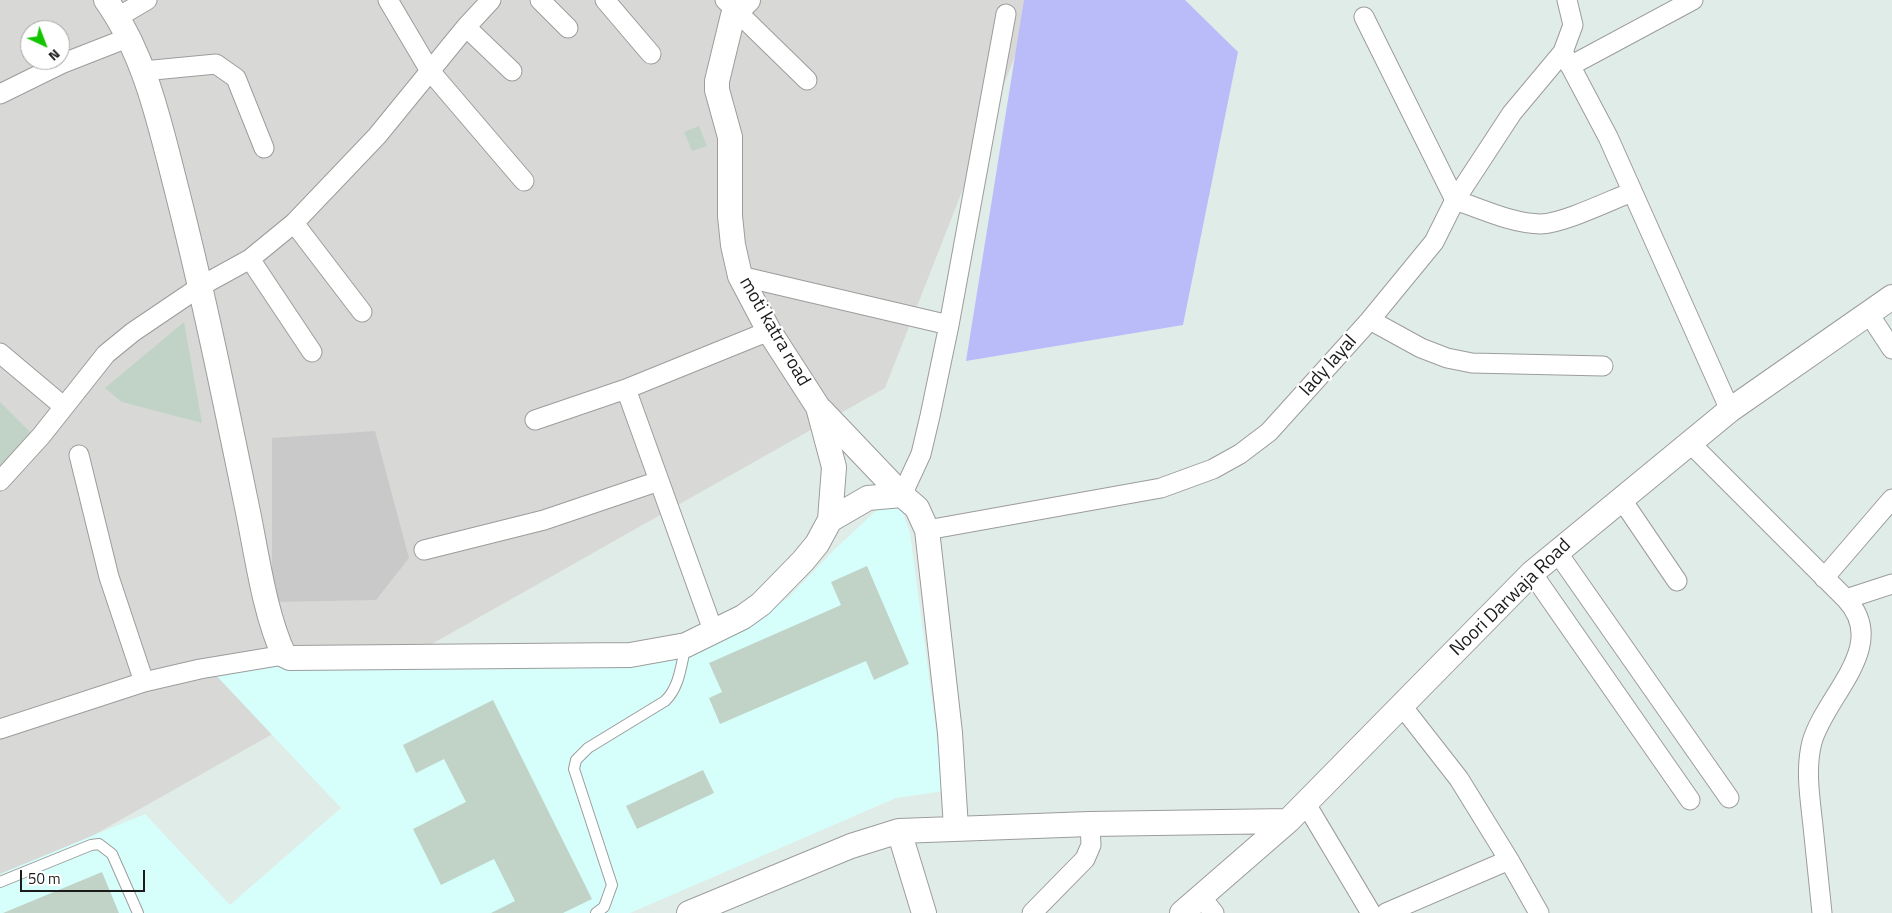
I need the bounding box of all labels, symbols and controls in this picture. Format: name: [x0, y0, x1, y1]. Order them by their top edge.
north arrow: [20, 20, 70, 70]
text: N: [44, 45, 66, 67]
street label: moti katra road: [734, 273, 814, 391]
street label: lady layal: [1296, 331, 1362, 401]
street label: Noori Darwaja Road: [1446, 535, 1576, 661]
scale bar: [22, 860, 148, 892]
text: 50 m: [28, 867, 61, 890]

